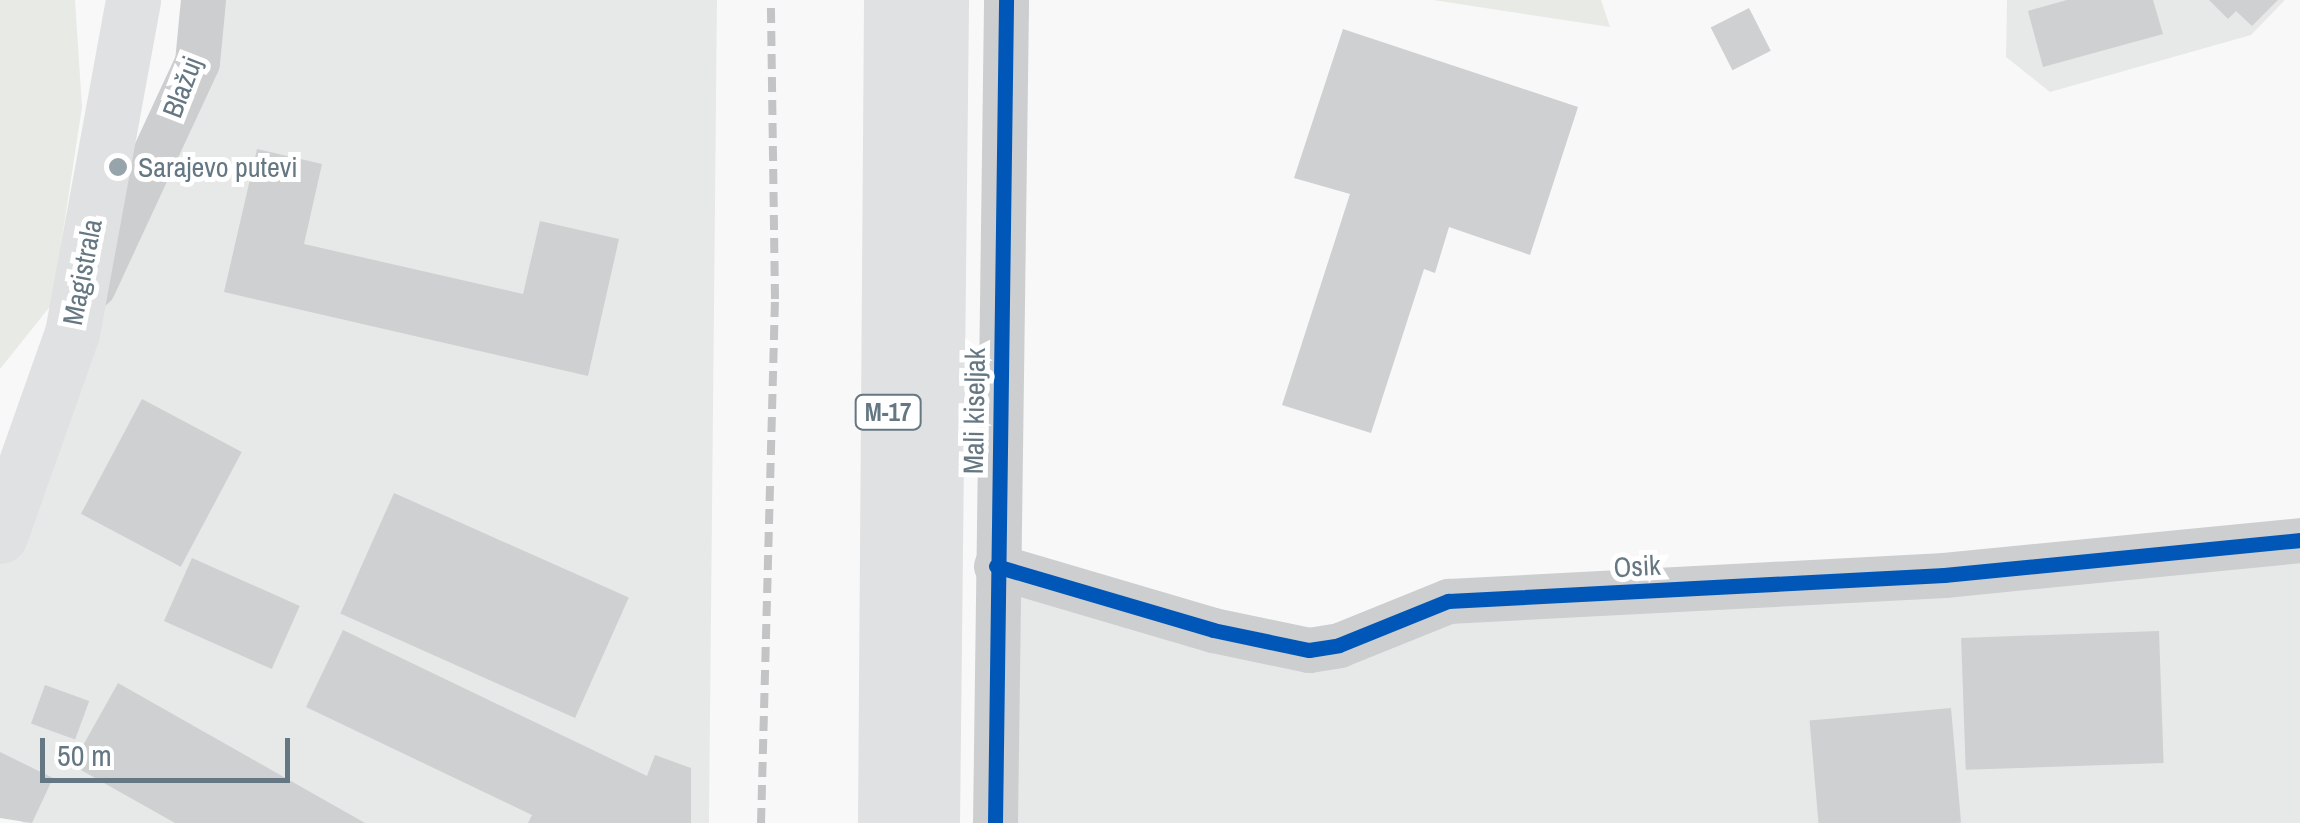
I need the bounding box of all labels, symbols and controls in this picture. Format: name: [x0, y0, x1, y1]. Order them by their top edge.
street label: Blažuj: [155, 52, 209, 122]
place label: Sarajevo putevi: [138, 150, 298, 184]
marker: Sarajevo putevi: [107, 156, 129, 178]
street label: Magistrala: [55, 216, 109, 328]
street label: Mali kiseljak: [956, 348, 992, 474]
road number: M-17: [853, 392, 923, 432]
street label: Osik: [1613, 548, 1661, 584]
scale bar: [45, 718, 295, 780]
text: 50 m: [57, 735, 112, 775]

